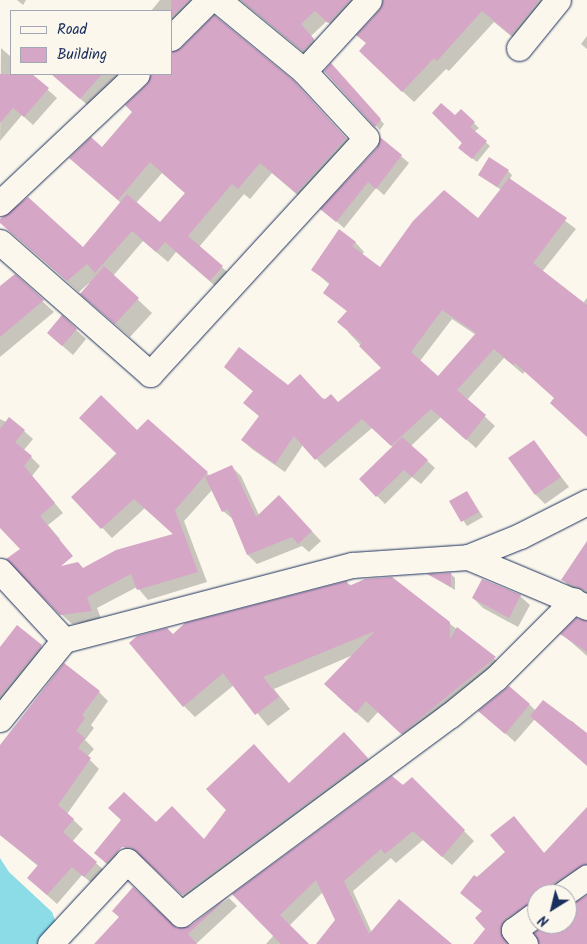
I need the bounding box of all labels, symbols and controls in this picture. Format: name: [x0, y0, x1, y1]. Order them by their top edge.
legend: [10, 10, 172, 75]
text: Road: [57, 18, 87, 42]
text: Building: [57, 43, 107, 67]
north arrow: [527, 884, 577, 934]
text: N: [534, 909, 554, 932]

